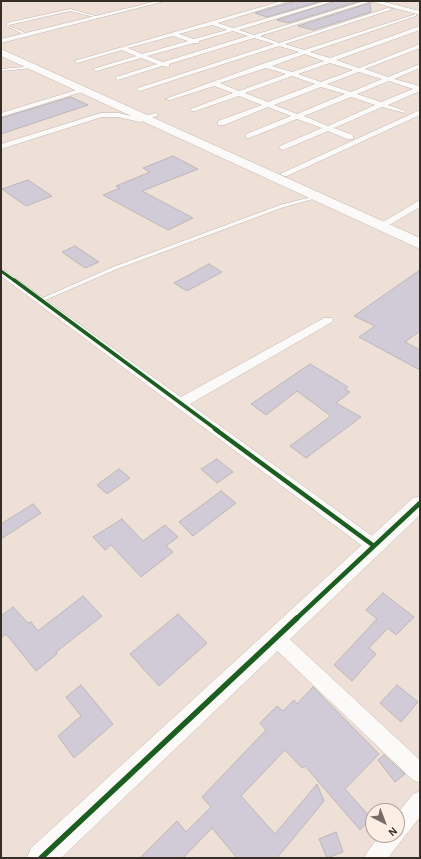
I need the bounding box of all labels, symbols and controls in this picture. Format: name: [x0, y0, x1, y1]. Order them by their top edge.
north arrow: [365, 803, 405, 843]
text: N: [386, 825, 399, 838]

